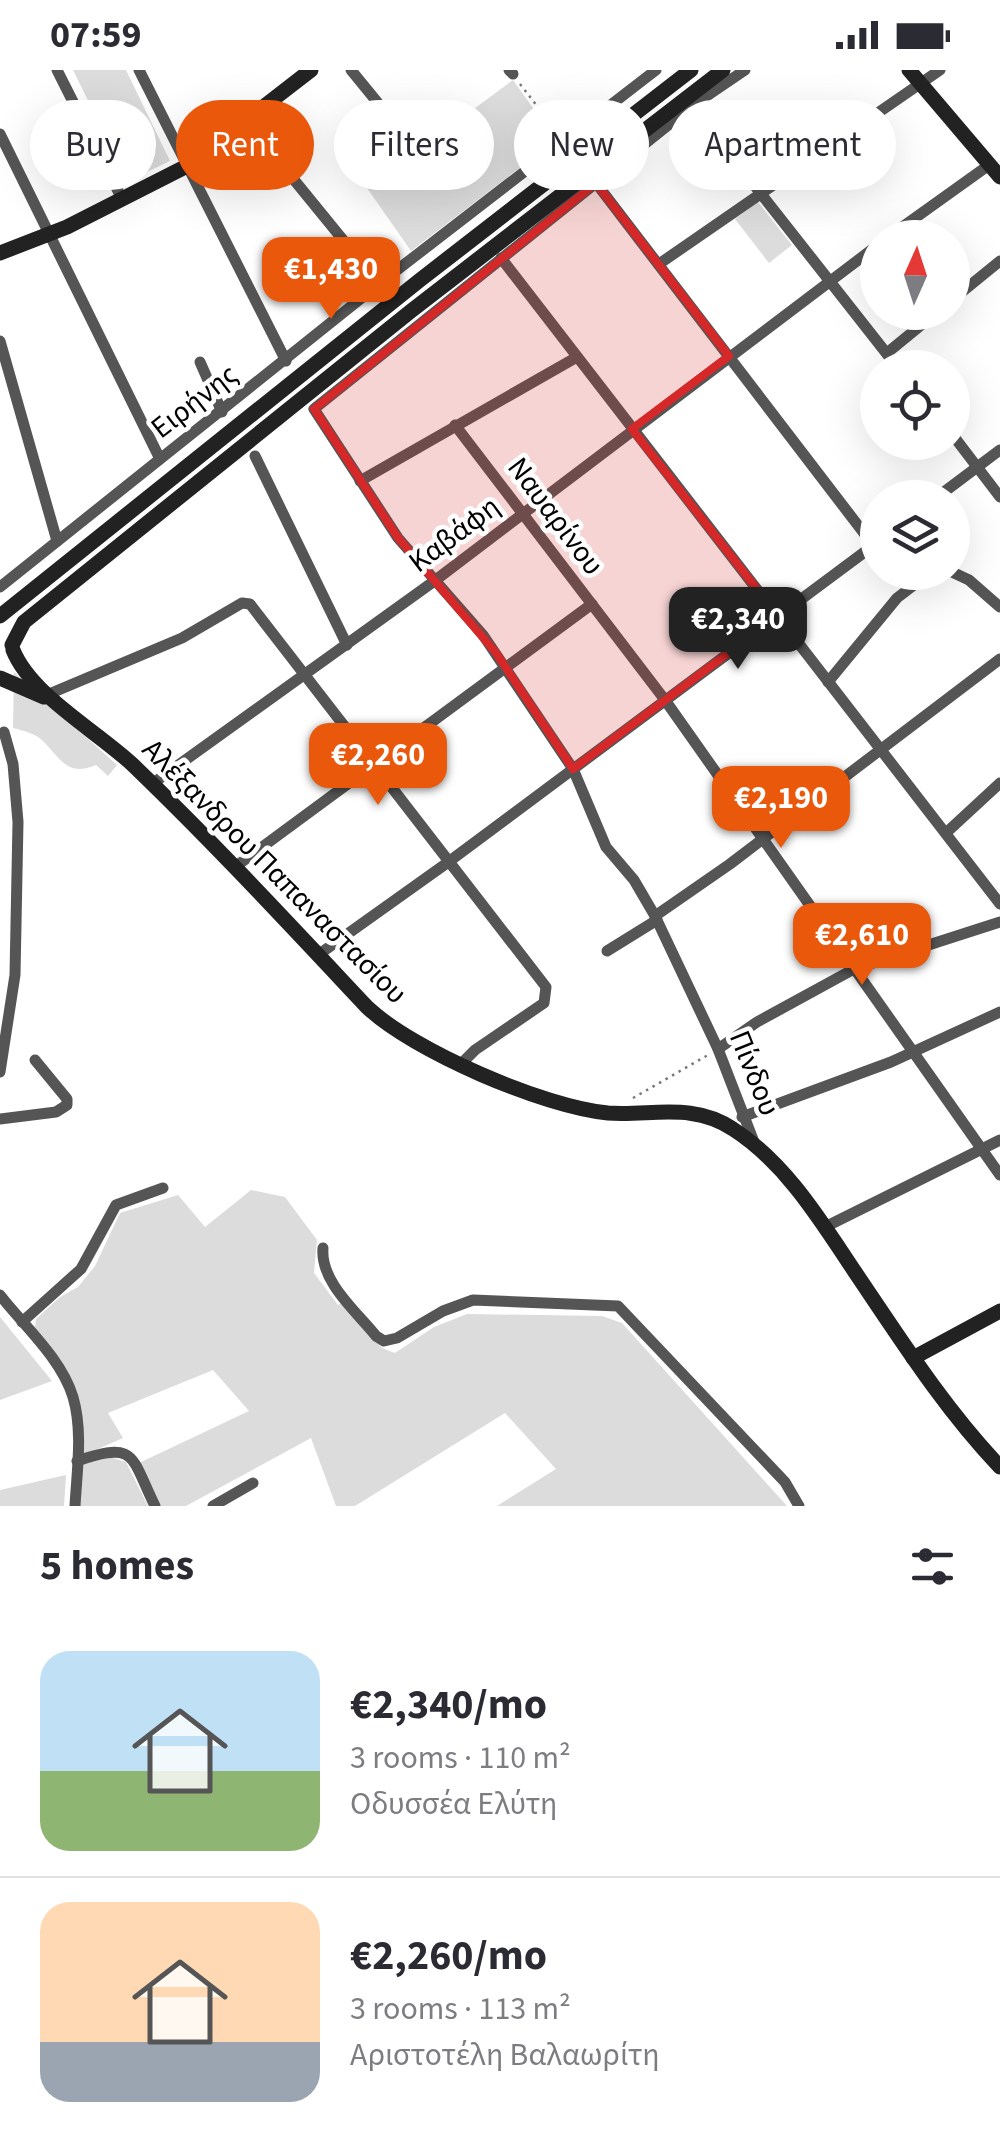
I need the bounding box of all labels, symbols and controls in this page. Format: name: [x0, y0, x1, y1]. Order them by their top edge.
text: 07:59: [50, 8, 142, 62]
chip: Buy: [30, 100, 156, 190]
chip: Rent: [176, 100, 314, 190]
chip: Filters: [334, 100, 494, 190]
chip: New: [514, 100, 649, 190]
chip: Apartment: [669, 100, 896, 190]
north arrow: [860, 220, 970, 330]
map controls: [860, 220, 970, 590]
pin: €1,430: [250, 237, 412, 322]
text: €1,430: [284, 246, 378, 292]
button: locate: [860, 350, 970, 460]
street label: Ειρήνης: [142, 354, 247, 449]
street label: Ναυαρίνου: [497, 448, 614, 584]
button: layers: [860, 480, 970, 590]
street label: Καβάφη: [400, 486, 509, 583]
pin: €2,340: [657, 587, 819, 672]
text: €2,340: [691, 596, 785, 642]
pin: €2,260: [297, 723, 459, 808]
street label: Αλέξανδρου Παπαναστασίου: [132, 729, 417, 1014]
text: €2,260: [331, 732, 425, 778]
pin: €2,190: [700, 766, 862, 851]
text: €2,190: [734, 775, 828, 821]
pin: €2,610: [781, 903, 943, 988]
text: €2,610: [815, 912, 909, 958]
street label: Πίνδου: [718, 1024, 791, 1122]
text: 5 homes: [40, 1536, 194, 1596]
icon: filters: [905, 1539, 960, 1594]
text: €2,340/mo: [350, 1675, 547, 1735]
icon: home: [120, 1691, 240, 1811]
text: 3 rooms · 110 m²: [350, 1735, 571, 1781]
text: Οδυσσέα Ελύτη: [350, 1781, 557, 1827]
text: €2,260/mo: [350, 1926, 547, 1986]
icon: home: [120, 1942, 240, 2062]
text: 3 rooms · 113 m²: [350, 1986, 571, 2032]
text: Αριστοτέλη Βαλαωρίτη: [350, 2032, 660, 2078]

